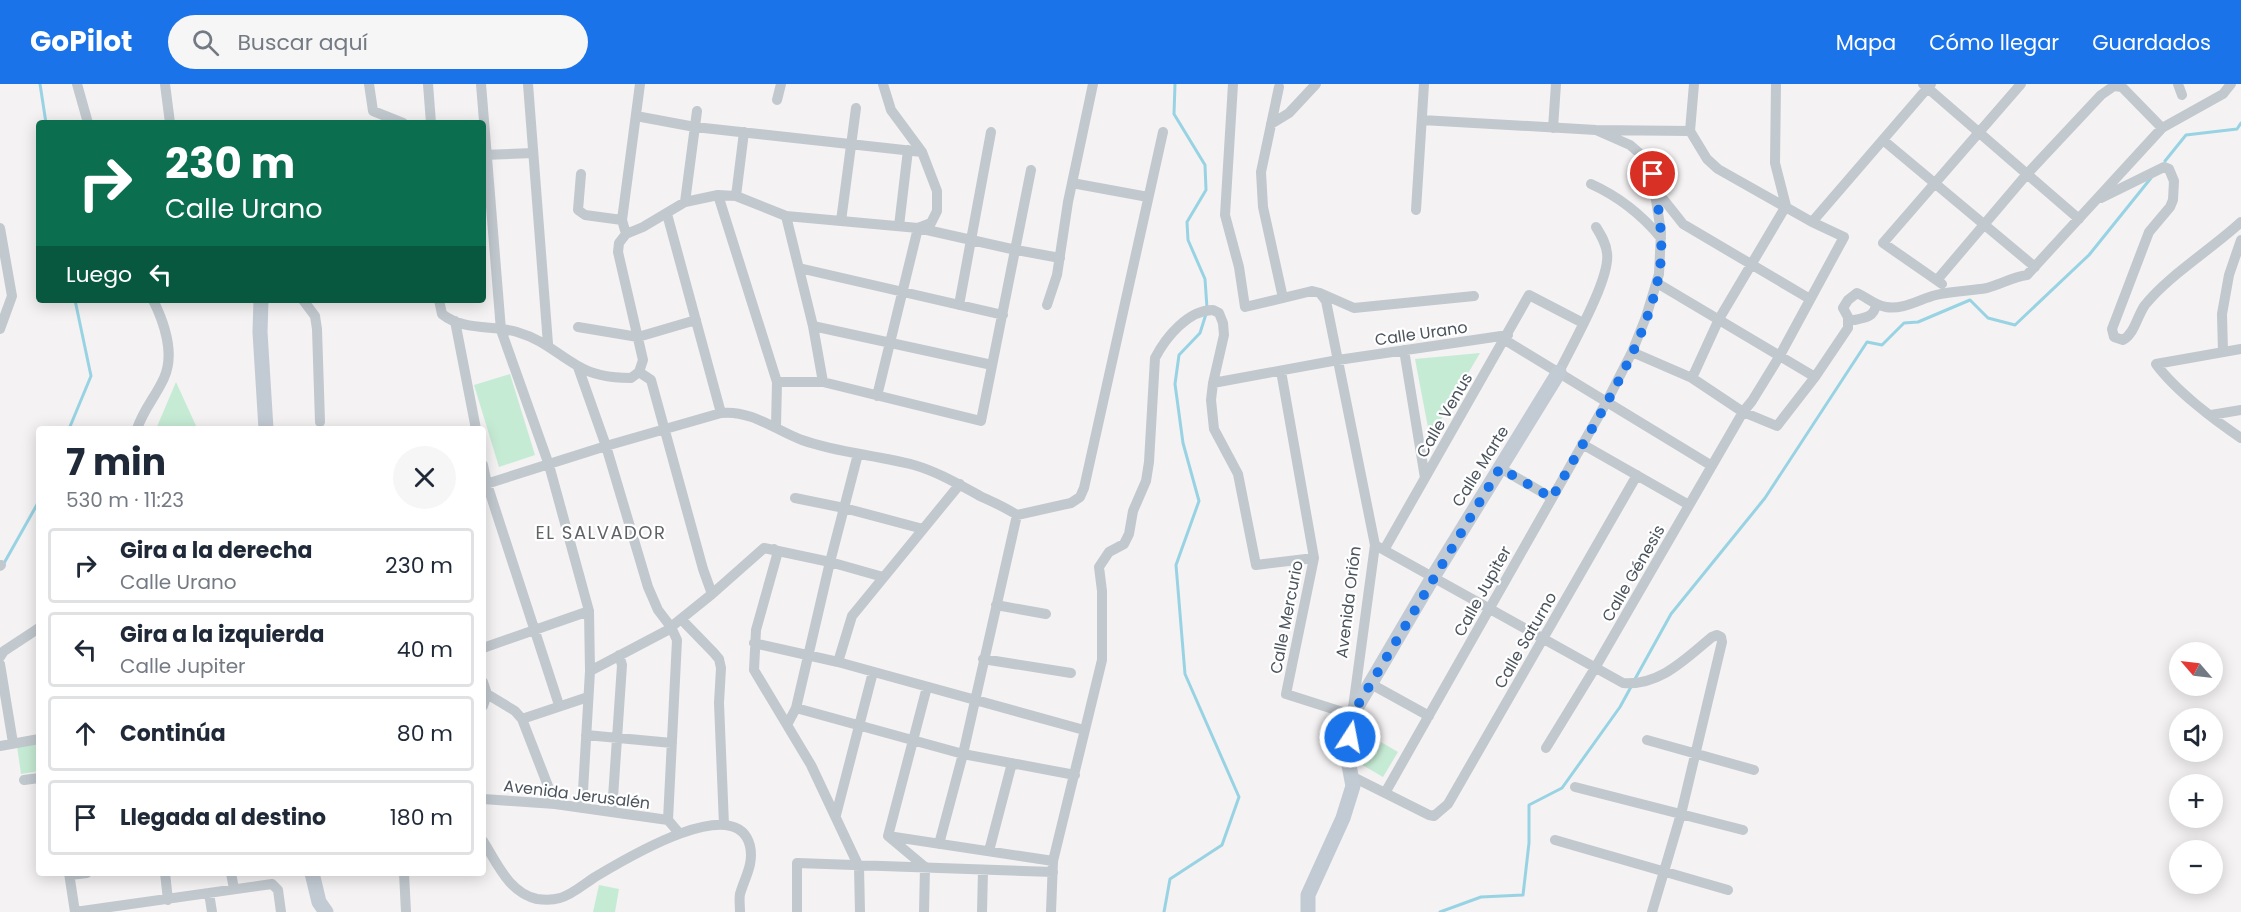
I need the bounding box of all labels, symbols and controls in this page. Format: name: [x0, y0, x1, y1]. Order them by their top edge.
search box: [168, 15, 588, 69]
text: GoPilot: [30, 22, 132, 61]
icon: search: [189, 26, 222, 59]
text: Buscar aquí: [237, 27, 368, 58]
text: Mapa: [1836, 28, 1896, 57]
text: Cómo llegar: [1929, 28, 2059, 57]
text: Guardados: [2092, 28, 2211, 57]
text: 230 m: [165, 134, 295, 193]
icon: right: [66, 144, 144, 222]
pin: [1627, 148, 1678, 199]
icon: arrive: [1636, 157, 1669, 190]
text: Calle Urano: [165, 190, 322, 227]
icon: left: [144, 258, 177, 291]
text: Luego: [66, 259, 132, 290]
street label: Calle Urano: [1373, 316, 1469, 351]
street label: Calle Venus: [1411, 368, 1478, 462]
street label: Calle Marte: [1446, 421, 1514, 511]
text: 7 min: [66, 437, 166, 488]
button: close: [393, 446, 456, 509]
text: 530 m · 11:23: [66, 486, 184, 514]
district label: EL SALVADOR: [536, 520, 666, 545]
street label: Calle Génesis: [1596, 521, 1670, 626]
text: Gira a la derecha: [120, 535, 313, 566]
street label: Calle Jupiter: [1448, 542, 1517, 641]
street label: Avenida Orión: [1330, 545, 1367, 659]
icon: right: [69, 549, 102, 582]
text: 230 m: [385, 550, 453, 581]
street label: Calle Mercurio: [1264, 558, 1309, 676]
text: Calle Urano: [120, 568, 237, 596]
street label: Calle Saturno: [1488, 588, 1562, 693]
text: Gira a la izquierda: [120, 619, 324, 650]
icon: left: [69, 633, 102, 666]
text: 40 m: [397, 634, 453, 665]
north arrow: [2169, 642, 2223, 696]
map controls: [2169, 642, 2223, 894]
text: Calle Jupiter: [120, 652, 246, 680]
position arrow: [1318, 705, 1382, 769]
button: sound: [2169, 708, 2223, 762]
icon: ahead: [69, 717, 102, 750]
text: Continúa: [120, 718, 226, 749]
text: 80 m: [397, 718, 453, 749]
street label: Avenida Jerusalén: [502, 774, 652, 815]
button: +: [2169, 774, 2223, 828]
icon: arrive: [69, 801, 102, 834]
text: Llegada al destino: [120, 802, 326, 833]
text: 180 m: [390, 802, 453, 833]
button: −: [2169, 840, 2223, 894]

